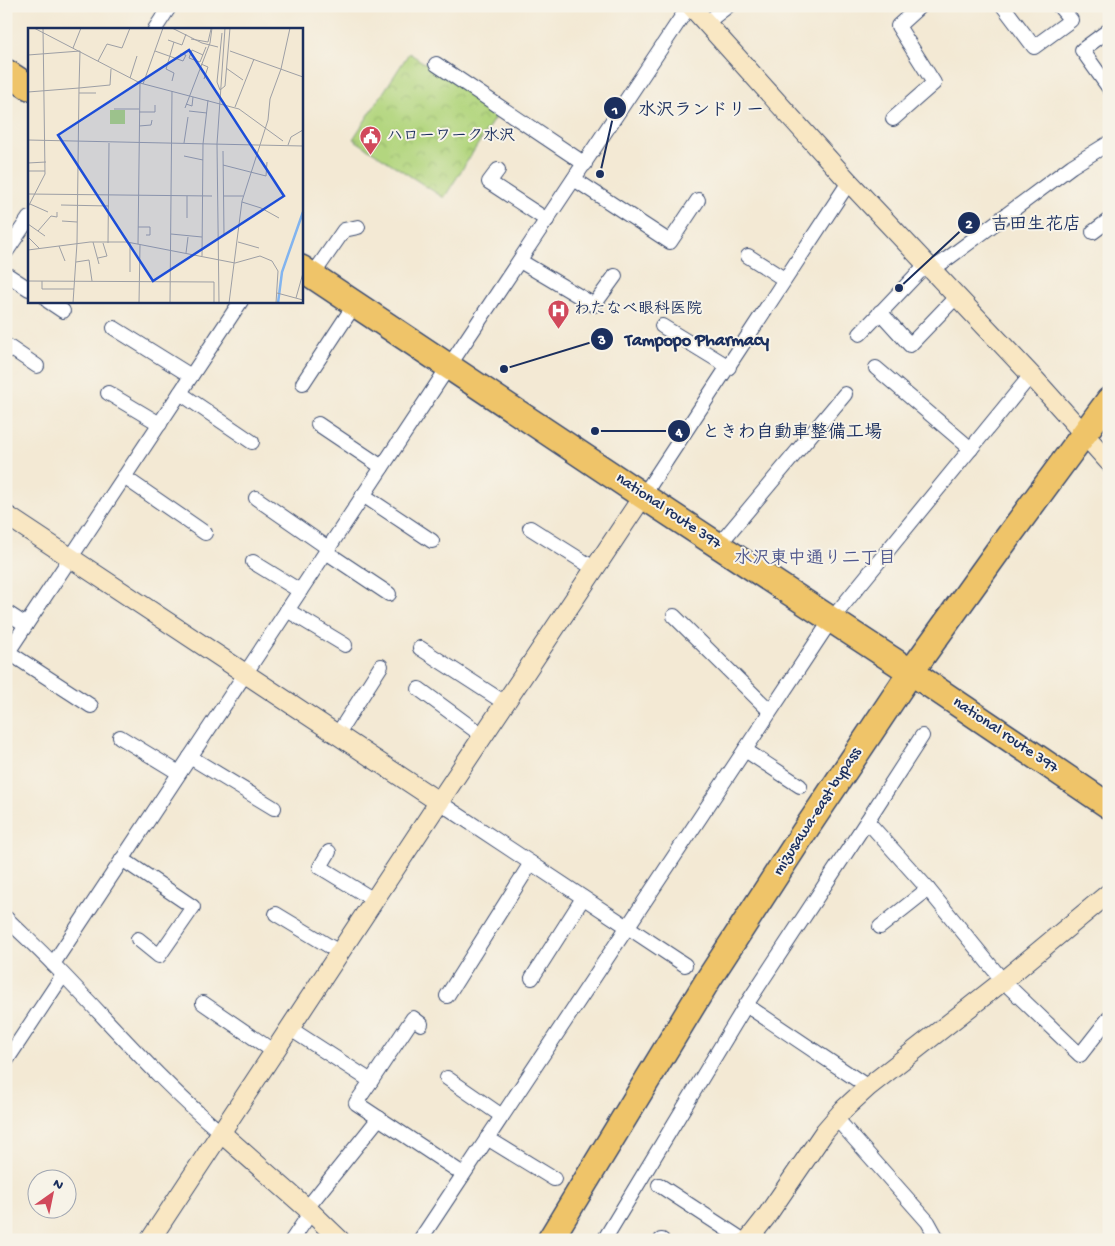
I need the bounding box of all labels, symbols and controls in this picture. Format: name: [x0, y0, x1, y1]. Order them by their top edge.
inset map: [28, 28, 302, 302]
callout: 水沢ランドリー: [603, 92, 774, 125]
text: 水沢ランドリー: [638, 100, 764, 122]
text: 1: [611, 102, 618, 120]
public building icon: ハローワーク水沢: [359, 125, 383, 156]
place label: ハローワーク水沢: [387, 126, 515, 147]
callout: 吉田生花店: [956, 206, 1091, 239]
text: 吉田生花店: [991, 214, 1081, 236]
text: 2: [965, 216, 973, 234]
hospital icon: わたなべ眼科医院: [546, 298, 570, 329]
place label: わたなべ眼科医院: [574, 300, 702, 320]
callout: Tampopo Pharmacy: [590, 322, 779, 355]
text: Tampopo Pharmacy: [623, 331, 769, 352]
text: 3: [597, 332, 606, 350]
callout: ときわ自動車整備工場: [667, 414, 892, 447]
text: ときわ自動車整備工場: [702, 422, 882, 444]
text: 4: [674, 424, 683, 442]
street label: national route 397: [612, 470, 725, 555]
district label: 水沢東中通り二丁目: [734, 548, 896, 570]
street label: national route 397: [949, 694, 1062, 779]
street label: mizusawa-east bypass: [770, 744, 867, 880]
north arrow: [28, 1168, 78, 1218]
text: N: [49, 1176, 66, 1195]

